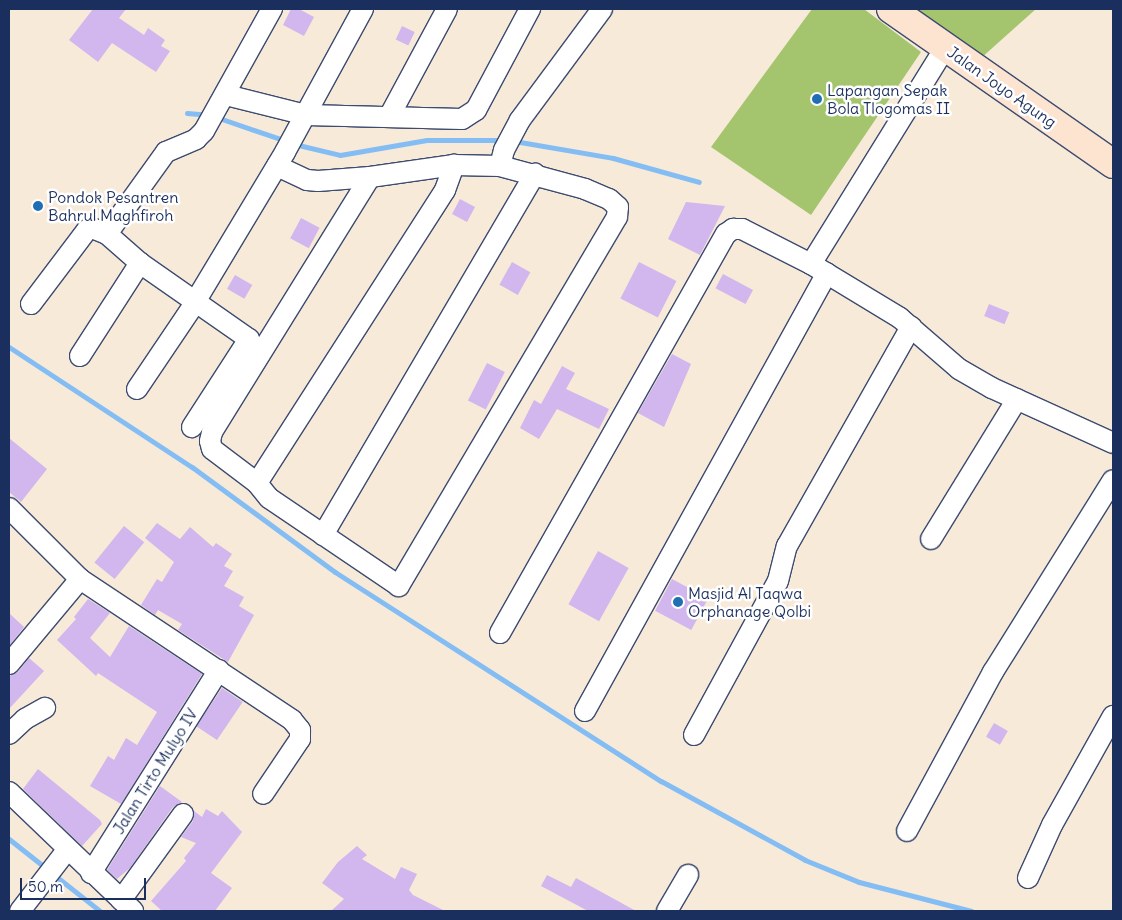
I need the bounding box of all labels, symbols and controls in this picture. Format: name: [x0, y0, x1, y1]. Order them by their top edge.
street label: Jalan Joyo Agung: [944, 42, 1060, 132]
place label: Lapangan Sepak Bola Tlogomas II: [827, 80, 950, 118]
marker: Lapangan Sepak Bola Tlogomas II: [811, 93, 823, 105]
place label: Pondok Pesantren Bahrul Maghfiroh: [48, 187, 178, 225]
marker: Pondok Pesantren Bahrul Maghfiroh: [32, 200, 44, 212]
place label: Masjid Al Taqwa Orphanage Qolbi: [688, 583, 811, 621]
marker: Masjid Al Taqwa Orphanage Qolbi: [672, 596, 684, 608]
street label: Jalan Tirto Mulyo IV: [109, 705, 201, 837]
scale bar: [22, 868, 149, 900]
text: 50 m: [28, 877, 63, 896]

